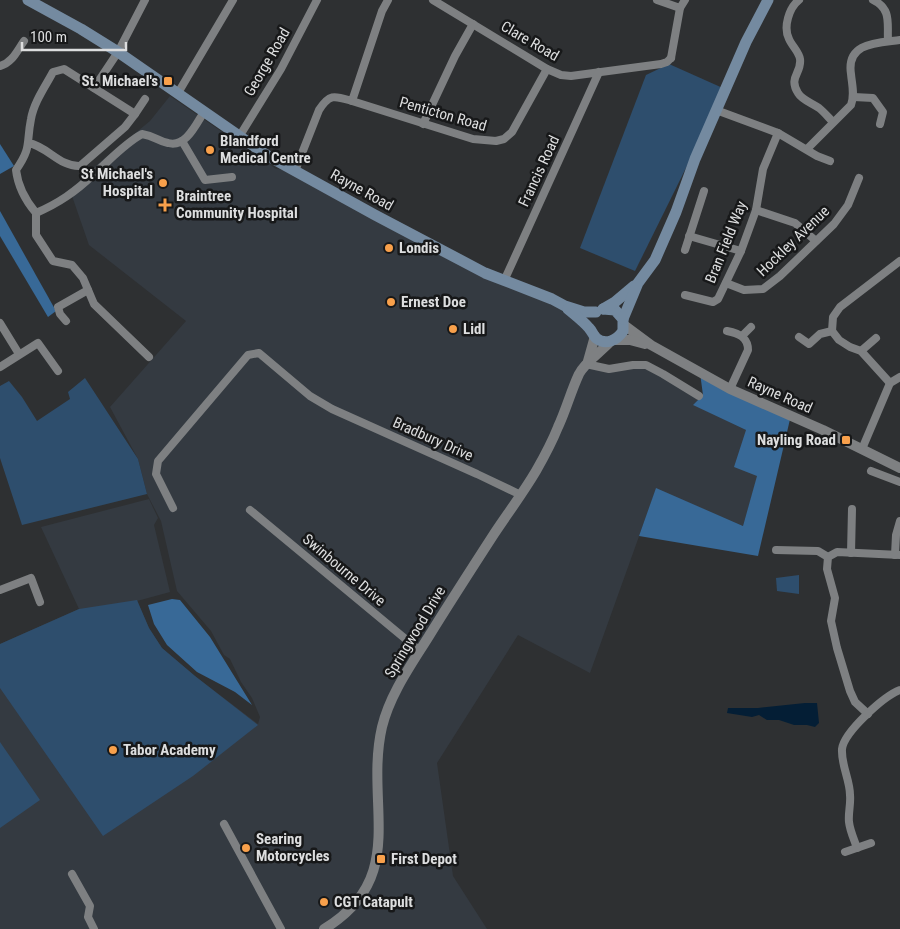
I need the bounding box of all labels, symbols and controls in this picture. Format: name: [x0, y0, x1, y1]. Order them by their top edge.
street label: Clare Road: [498, 17, 562, 65]
scale bar: [22, 20, 126, 52]
street label: George Road: [240, 25, 294, 99]
text: 100 m: [30, 28, 67, 46]
place label: St. Michael's: [81, 72, 158, 90]
marker: St. Michael's: [162, 75, 174, 87]
street label: Penticton Road: [397, 93, 489, 135]
place label: Blandford Medical Centre: [220, 132, 311, 167]
street label: Francis Road: [515, 133, 563, 209]
marker: Blandford Medical Centre: [204, 144, 216, 156]
place label: St Michael's Hospital: [81, 165, 153, 200]
street label: Rayne Road: [327, 165, 397, 215]
marker: St Michael's Hospital: [157, 177, 169, 189]
place label: Braintree Community Hospital: [176, 187, 298, 222]
marker: Braintree Community Hospital: [158, 198, 172, 212]
street label: Bran Field Way: [701, 198, 751, 286]
street label: Hockley Avenue: [753, 202, 833, 280]
place label: Londis: [399, 239, 439, 257]
marker: Londis: [383, 242, 395, 254]
place label: Ernest Doe: [401, 293, 466, 311]
marker: Ernest Doe: [385, 296, 397, 308]
place label: Lidl: [463, 320, 485, 338]
marker: Lidl: [447, 323, 459, 335]
street label: Rayne Road: [745, 373, 815, 417]
street label: Bradbury Drive: [390, 413, 476, 465]
place label: Nayling Road: [757, 431, 836, 449]
marker: Nayling Road: [840, 434, 852, 446]
street label: Swinbourne Drive: [299, 530, 389, 610]
street label: Springwood Drive: [381, 583, 449, 681]
place label: Tabor Academy: [123, 741, 216, 759]
marker: Tabor Academy: [107, 744, 119, 756]
place label: Searing Motorcycles: [256, 830, 330, 865]
marker: Searing Motorcycles: [240, 842, 252, 854]
place label: First Depot: [391, 850, 457, 868]
marker: First Depot: [375, 853, 387, 865]
place label: CGT Catapult: [334, 893, 413, 911]
marker: CGT Catapult: [318, 896, 330, 908]

